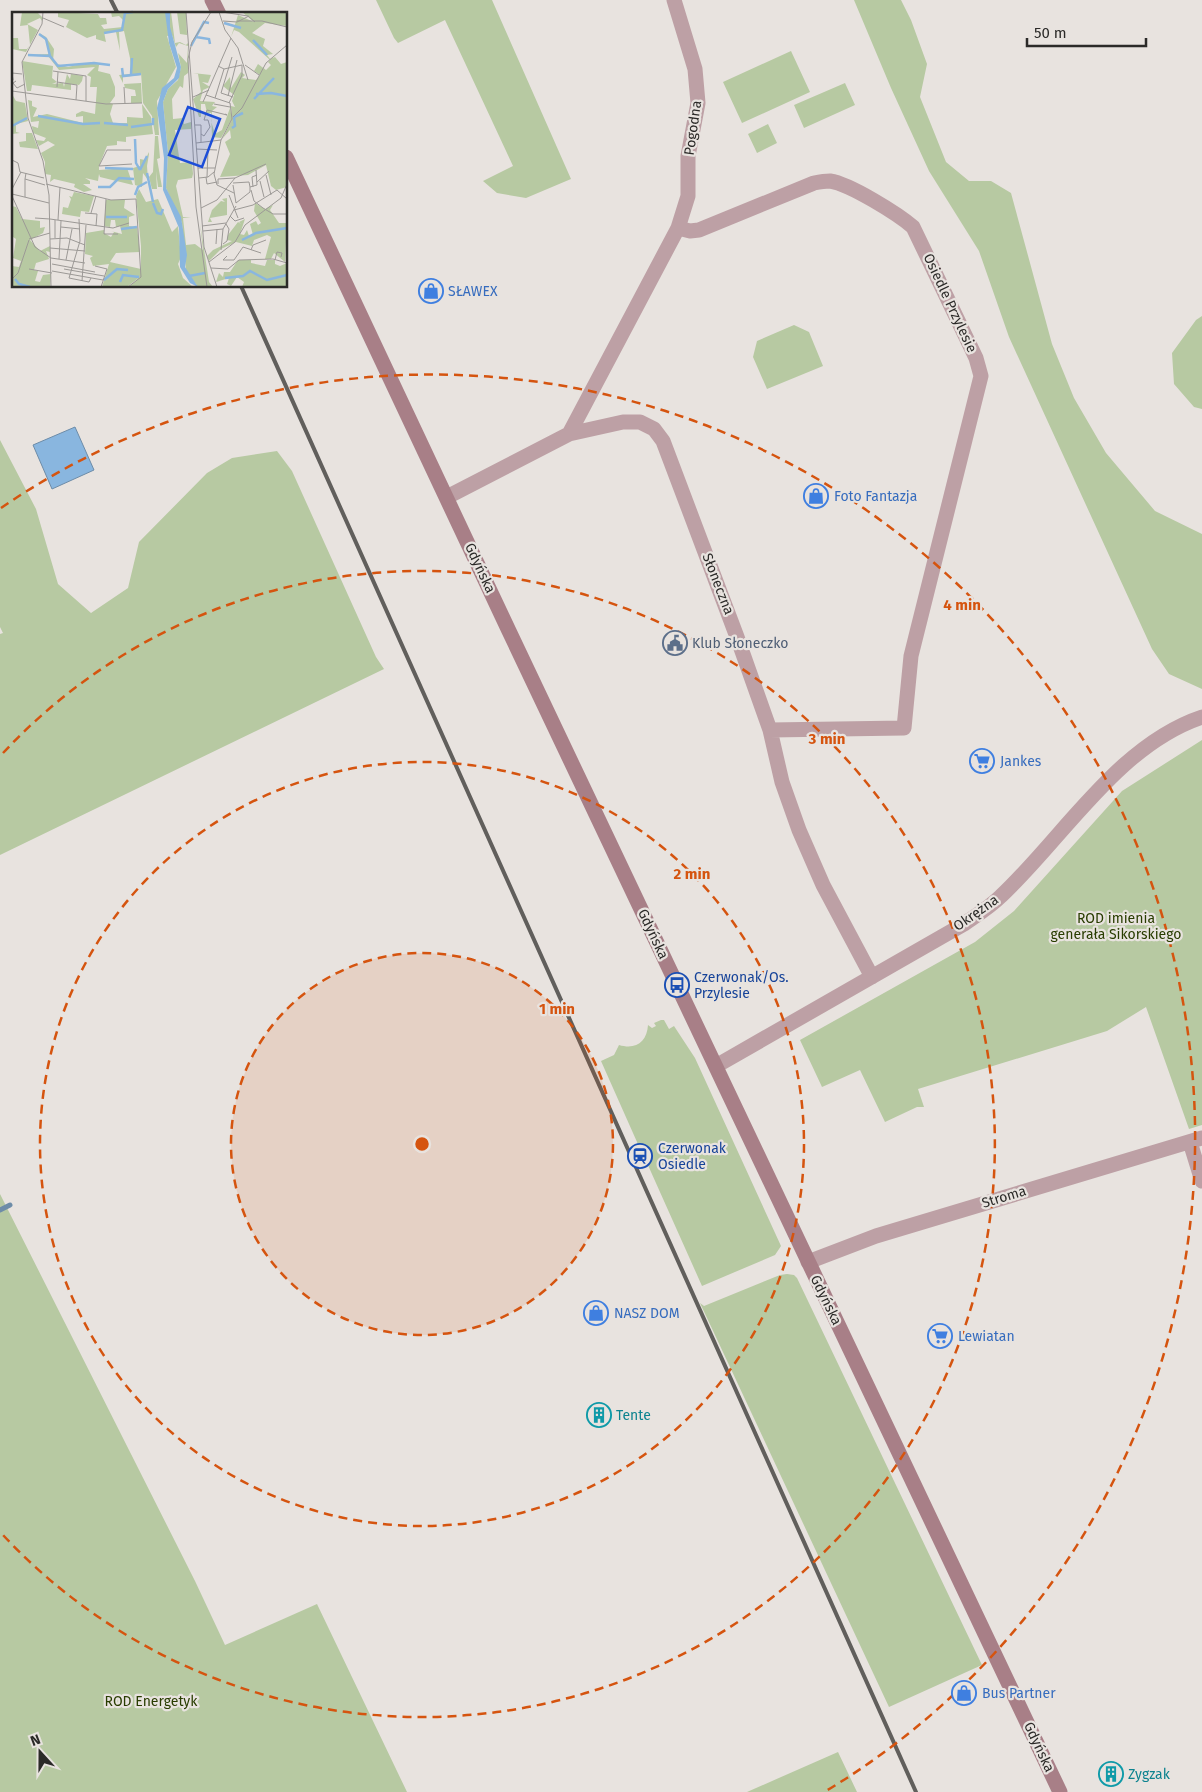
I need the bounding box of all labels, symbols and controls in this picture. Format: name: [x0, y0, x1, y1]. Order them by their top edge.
inset map: [12, 12, 288, 288]
scale bar: [1027, 15, 1146, 47]
text: 50 m: [1034, 24, 1067, 42]
street label: Pogodna: [681, 99, 705, 157]
street label: Osiedle Przylesie: [920, 251, 980, 355]
shop icon: SŁAWEX: [418, 278, 444, 304]
place label: SŁAWEX: [448, 283, 498, 300]
shop icon: Foto Fantazja: [803, 483, 829, 509]
place label: Foto Fantazja: [834, 488, 917, 505]
street label: Gdyńska: [461, 540, 499, 596]
street label: Słoneczna: [699, 551, 737, 617]
text: 4 min: [943, 596, 981, 614]
public building icon: Klub Słoneczko: [662, 630, 688, 656]
place label: Klub Słoneczko: [692, 635, 788, 652]
text: 3 min: [808, 730, 845, 748]
supermarket icon: Jankes: [969, 748, 995, 774]
place label: Jankes: [1000, 753, 1042, 770]
text: 2 min: [674, 865, 710, 883]
street label: Okrężna: [950, 891, 1002, 935]
street label: Gdyńska: [634, 906, 672, 962]
park label: ROD imienia generała Sikorskiego: [1051, 910, 1181, 943]
place label: Czerwonak/Os. Przylesie: [694, 969, 789, 1002]
bus stop icon: Czerwonak/Os. Przylesie: [664, 972, 690, 998]
text: 1 min: [539, 1000, 575, 1018]
centre of rings: [413, 1135, 431, 1153]
place label: Czerwonak Osiedle: [658, 1140, 727, 1173]
station icon: Czerwonak Osiedle: [627, 1143, 653, 1169]
street label: Stroma: [980, 1182, 1028, 1212]
street label: Gdyńska: [807, 1272, 845, 1328]
shop icon: NASZ DOM: [583, 1300, 609, 1326]
place label: NASZ DOM: [614, 1305, 680, 1322]
supermarket icon: Lewiatan: [927, 1323, 953, 1349]
place label: Lewiatan: [958, 1328, 1015, 1345]
building icon: Tente: [586, 1402, 612, 1428]
place label: Tente: [616, 1407, 651, 1424]
shop icon: Bus Partner: [951, 1680, 977, 1706]
place label: Bus Partner: [982, 1685, 1056, 1702]
park label: ROD Energetyk: [105, 1693, 198, 1710]
street label: Gdyńska: [1020, 1719, 1058, 1775]
north arrow: [15, 1727, 65, 1777]
text: N: [28, 1731, 43, 1750]
building icon: Zygzak: [1098, 1761, 1124, 1787]
place label: Zygzak: [1128, 1766, 1171, 1783]

